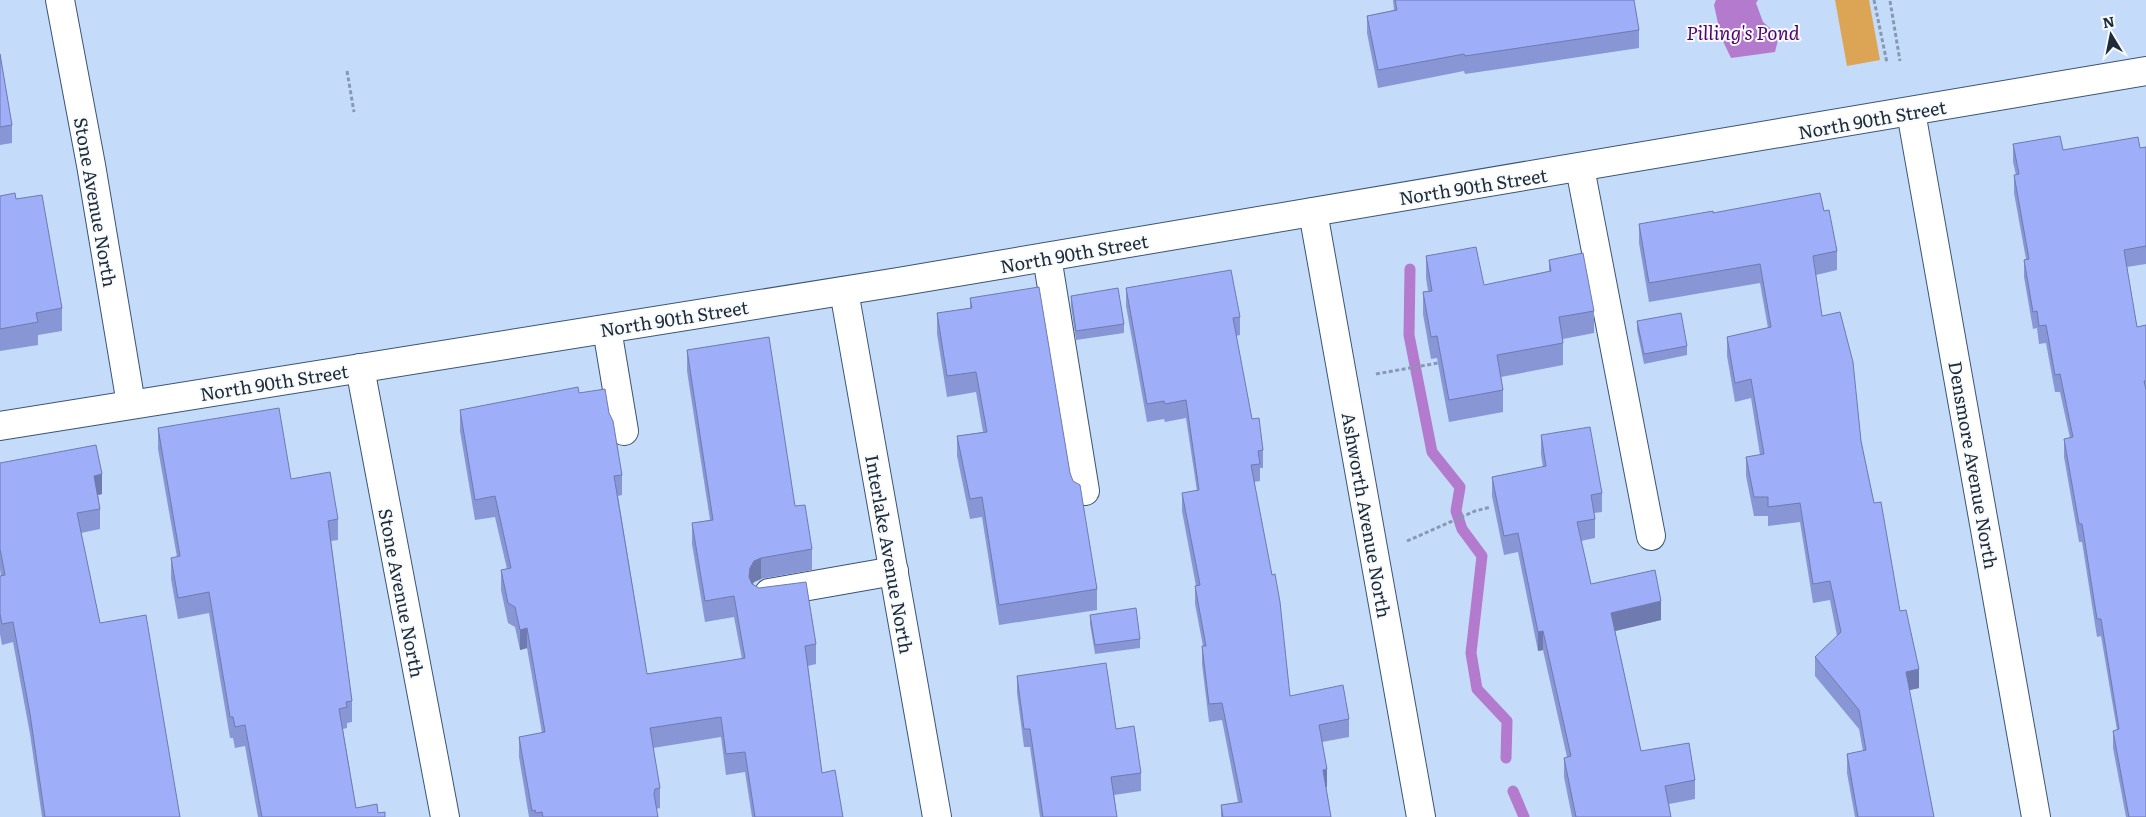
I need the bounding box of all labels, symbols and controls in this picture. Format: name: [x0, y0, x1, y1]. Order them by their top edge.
north arrow: [2086, 10, 2136, 60]
text: N: [2101, 10, 2116, 32]
water label: Pilling's Pond: [1686, 18, 1800, 46]
street label: North 90th Street: [1796, 93, 1949, 145]
street label: Stone Avenue North: [68, 115, 124, 289]
street label: North 90th Street: [1397, 161, 1550, 211]
street label: North 90th Street: [998, 227, 1151, 279]
street label: North 90th Street: [598, 293, 751, 343]
street label: North 90th Street: [198, 357, 351, 407]
street label: Densmore Avenue North: [1942, 359, 2006, 571]
street label: Ashworth Avenue North: [1336, 410, 1398, 620]
street label: Interlake Avenue North: [859, 452, 921, 656]
street label: Stone Avenue North: [372, 506, 432, 680]

